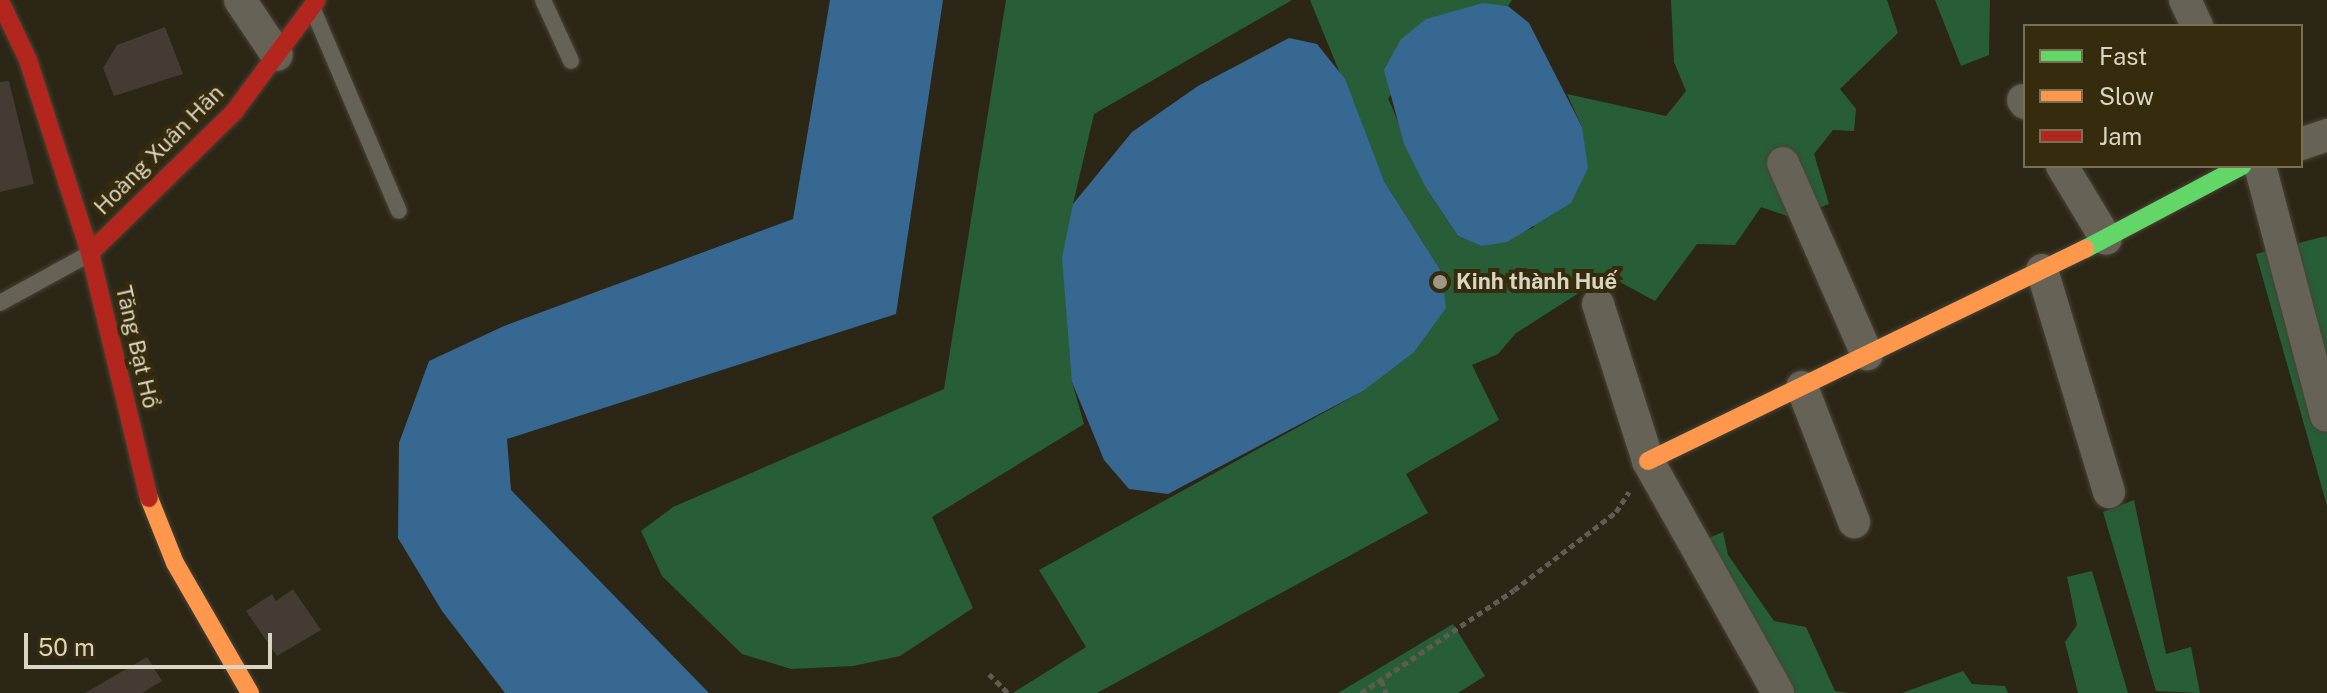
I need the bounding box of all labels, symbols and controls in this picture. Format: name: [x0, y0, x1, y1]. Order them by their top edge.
legend: [2023, 24, 2303, 168]
text: Fast: [2099, 42, 2147, 70]
street label: Hoàng Xuân Hãn: [89, 80, 229, 220]
text: Slow: [2099, 82, 2154, 110]
text: Jam: [2099, 122, 2142, 150]
place label: Kinh thành Huế: [1456, 269, 1617, 295]
marker: Kinh thành Huế: [1431, 273, 1449, 291]
street label: Tăng Bạt Hổ: [110, 283, 164, 411]
scale bar: [28, 617, 276, 667]
text: 50 m: [38, 633, 95, 661]

